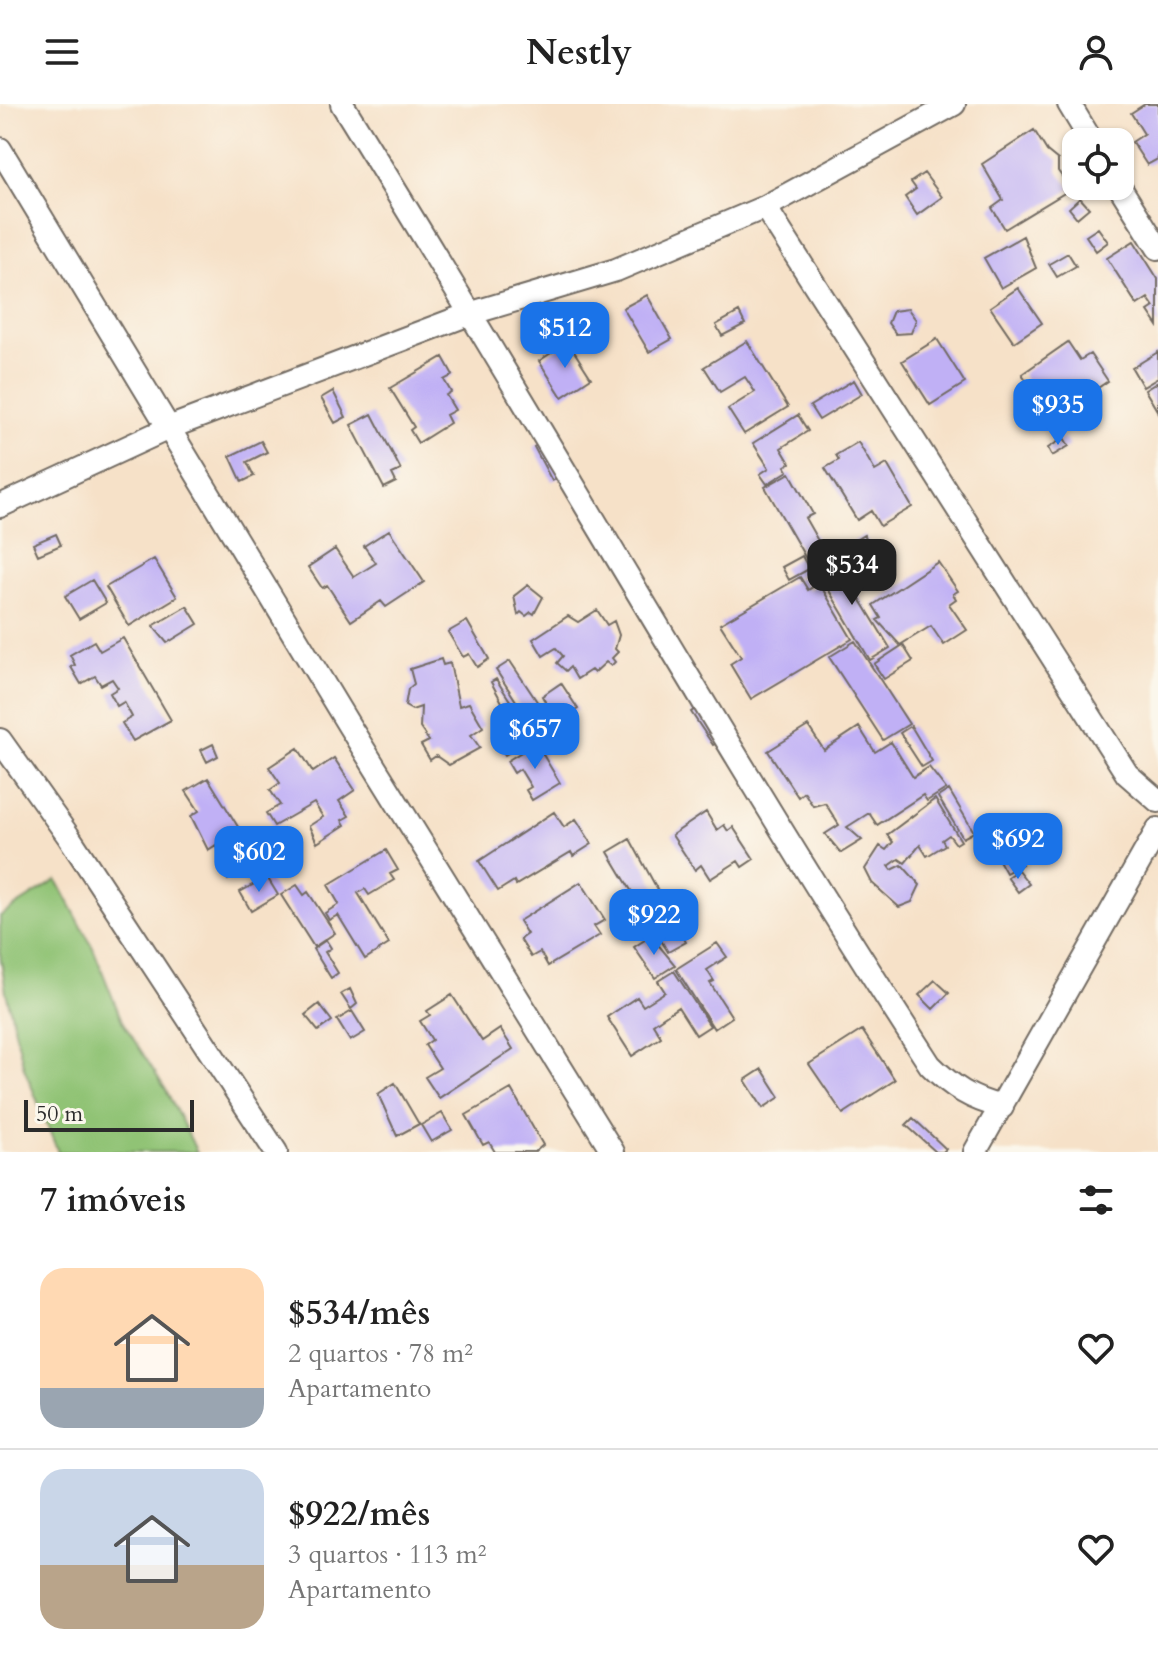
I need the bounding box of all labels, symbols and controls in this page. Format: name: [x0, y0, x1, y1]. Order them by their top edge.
text: Nestly: [526, 28, 632, 77]
icon: menu: [40, 30, 84, 74]
icon: person: [1074, 30, 1118, 74]
map controls: [1062, 128, 1134, 200]
button: locate: [1062, 128, 1134, 200]
pin: $512: [518, 302, 612, 370]
text: $512: [538, 310, 592, 345]
pin: $935: [1011, 379, 1105, 447]
text: $935: [1031, 387, 1085, 422]
pin: $534: [805, 539, 899, 607]
text: $534: [825, 547, 879, 582]
pin: $657: [488, 703, 582, 771]
text: $657: [508, 711, 562, 746]
pin: $692: [971, 813, 1065, 881]
text: $692: [991, 821, 1045, 856]
pin: $602: [212, 826, 306, 894]
text: $602: [232, 834, 286, 869]
pin: $922: [607, 889, 701, 957]
text: $922: [627, 897, 681, 932]
scale bar: [24, 1096, 194, 1132]
text: 50 m: [36, 1099, 83, 1129]
text: 7 imóveis: [40, 1177, 186, 1223]
icon: filters: [1074, 1178, 1118, 1222]
text: $534/mês: [288, 1290, 430, 1336]
icon: home: [104, 1300, 200, 1396]
icon: heart: [1074, 1326, 1118, 1370]
text: 2 quartos · 78 m²: [288, 1336, 473, 1371]
text: Apartamento: [288, 1371, 431, 1406]
text: $922/mês: [288, 1491, 430, 1537]
icon: home: [104, 1501, 200, 1597]
icon: heart: [1074, 1527, 1118, 1571]
text: 3 quartos · 113 m²: [288, 1537, 486, 1572]
text: Apartamento: [288, 1572, 431, 1607]

